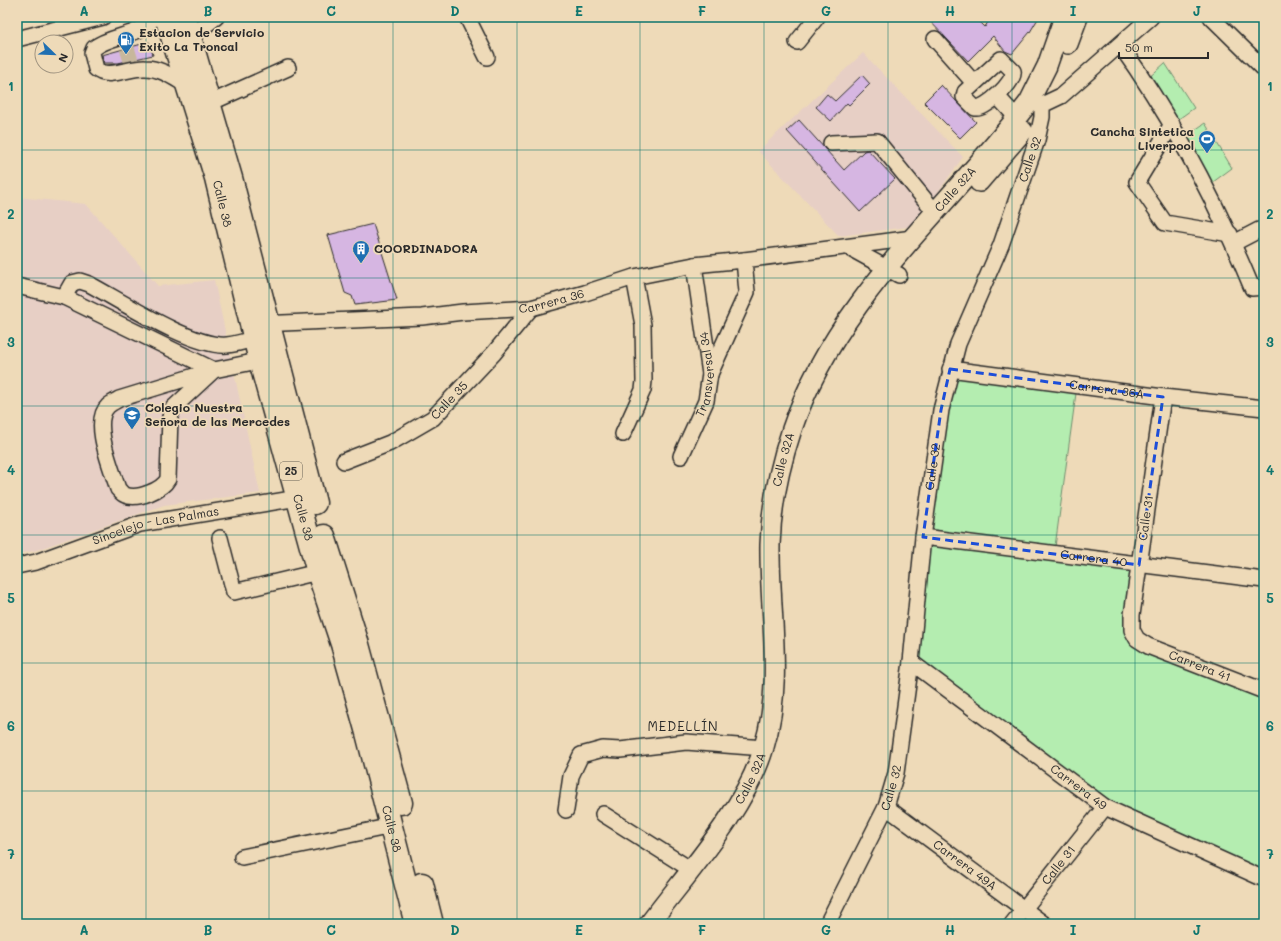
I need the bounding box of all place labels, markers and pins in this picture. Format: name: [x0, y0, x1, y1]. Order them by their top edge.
place label: Estacion de Servicio Exito La Troncal: [139, 24, 264, 54]
fuel station icon: Estacion de Servicio Exito La Troncal: [116, 30, 136, 55]
place label: Cancha Sintetica Liverpool: [1090, 123, 1194, 153]
sports icon: Cancha Sintetica Liverpool: [1197, 129, 1217, 154]
building icon: COORDINADORA: [351, 239, 371, 264]
place label: COORDINADORA: [374, 240, 478, 256]
place label: Colegio Nuestra Señora de las Mercedes: [145, 399, 290, 429]
school or university icon: Colegio Nuestra Señora de las Mercedes: [122, 405, 142, 430]

